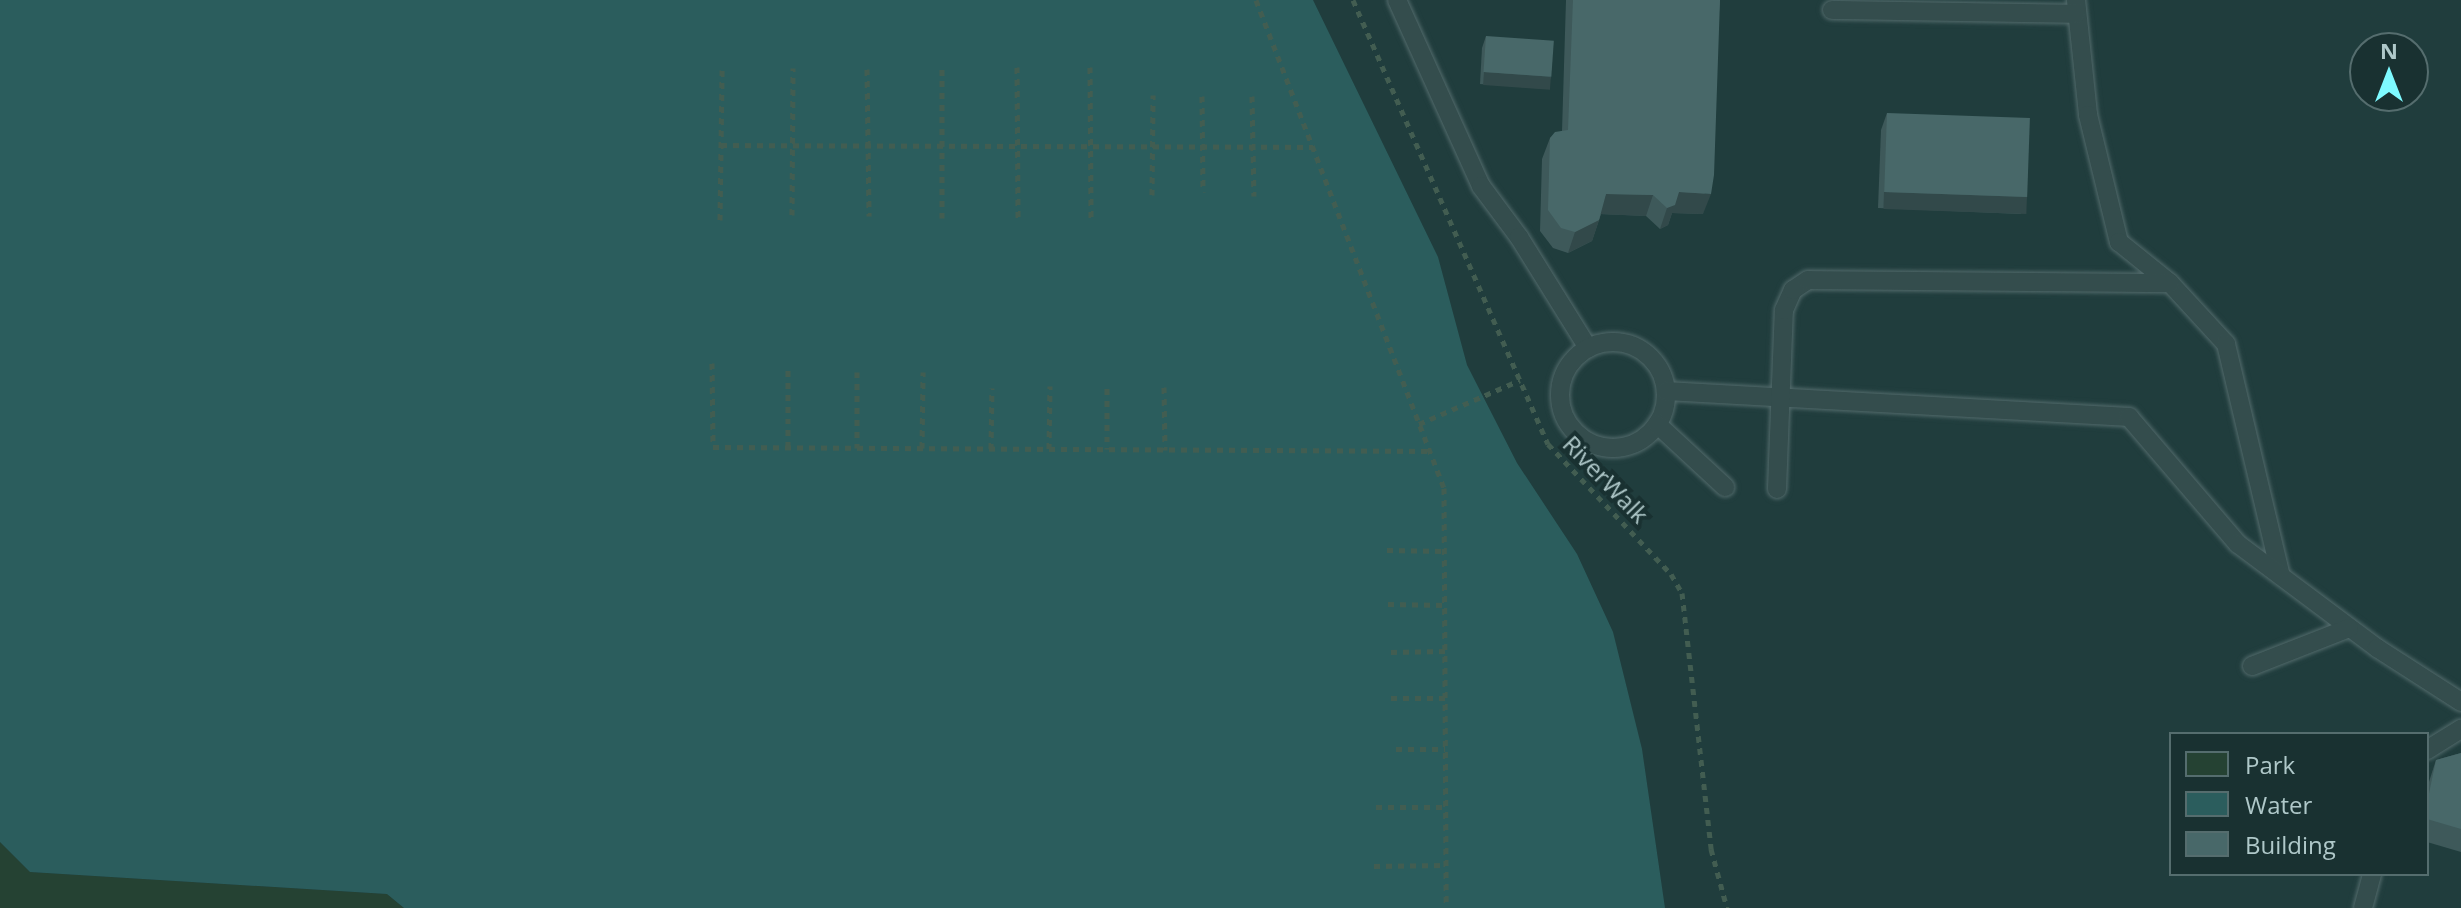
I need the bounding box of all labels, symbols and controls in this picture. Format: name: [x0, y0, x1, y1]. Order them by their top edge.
north arrow: [2349, 32, 2429, 112]
text: N: [2380, 35, 2398, 65]
street label: RiverWalk: [1557, 429, 1655, 529]
legend: [2169, 732, 2429, 876]
text: Park: [2245, 748, 2295, 781]
text: Water: [2245, 788, 2312, 821]
text: Building: [2245, 828, 2336, 861]

